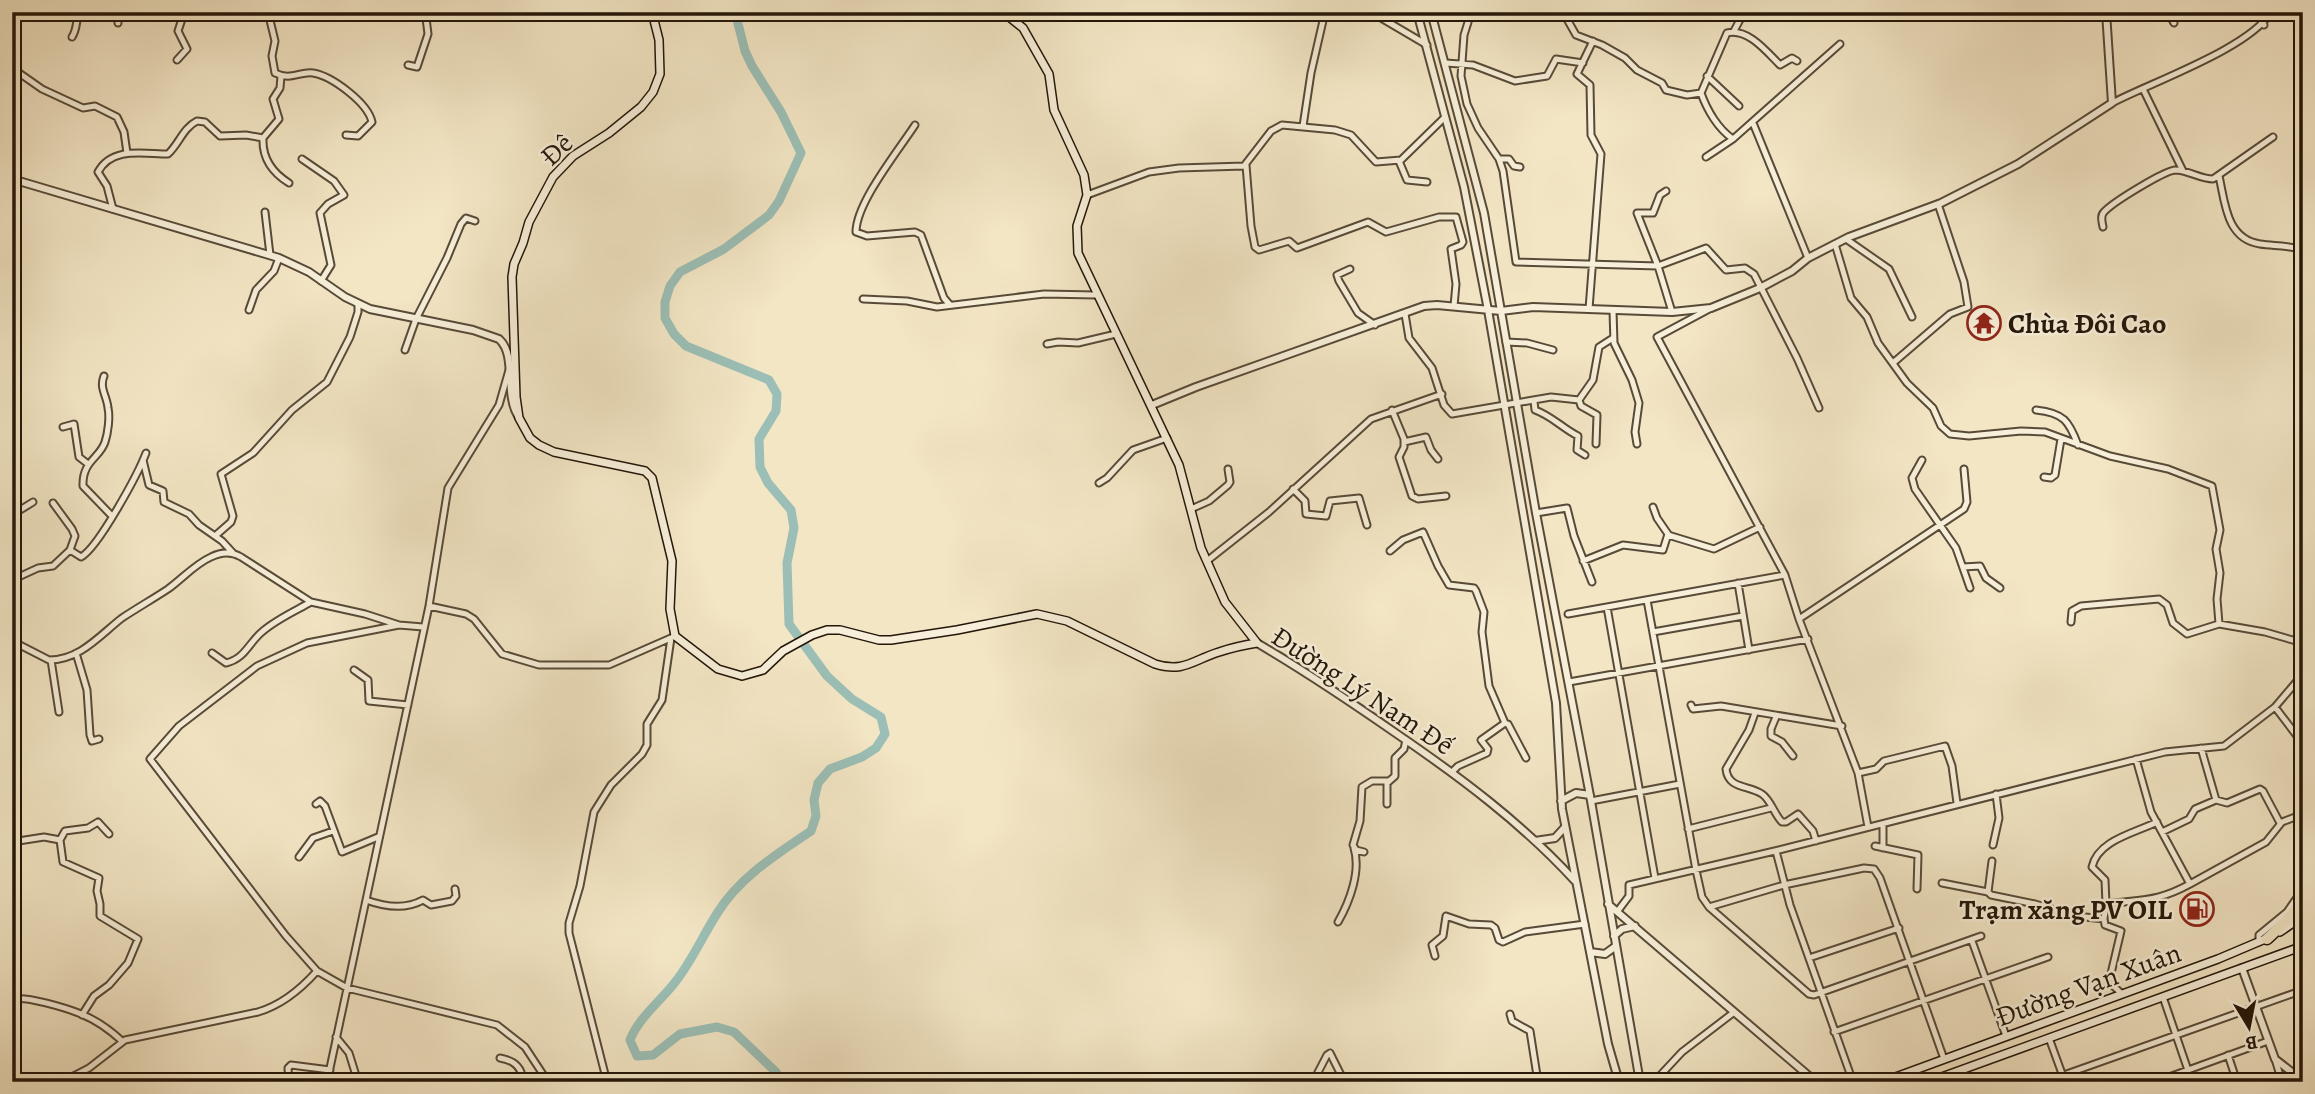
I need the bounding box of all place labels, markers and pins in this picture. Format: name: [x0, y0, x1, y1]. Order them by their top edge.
temple icon: Chùa Đôi Cao: [1965, 304, 2003, 342]
place label: Chùa Đôi Cao: [2008, 305, 2166, 343]
fuel station icon: Trạm xăng PV OIL: [2178, 890, 2216, 928]
place label: Trạm xăng PV OIL: [1960, 891, 2172, 929]

